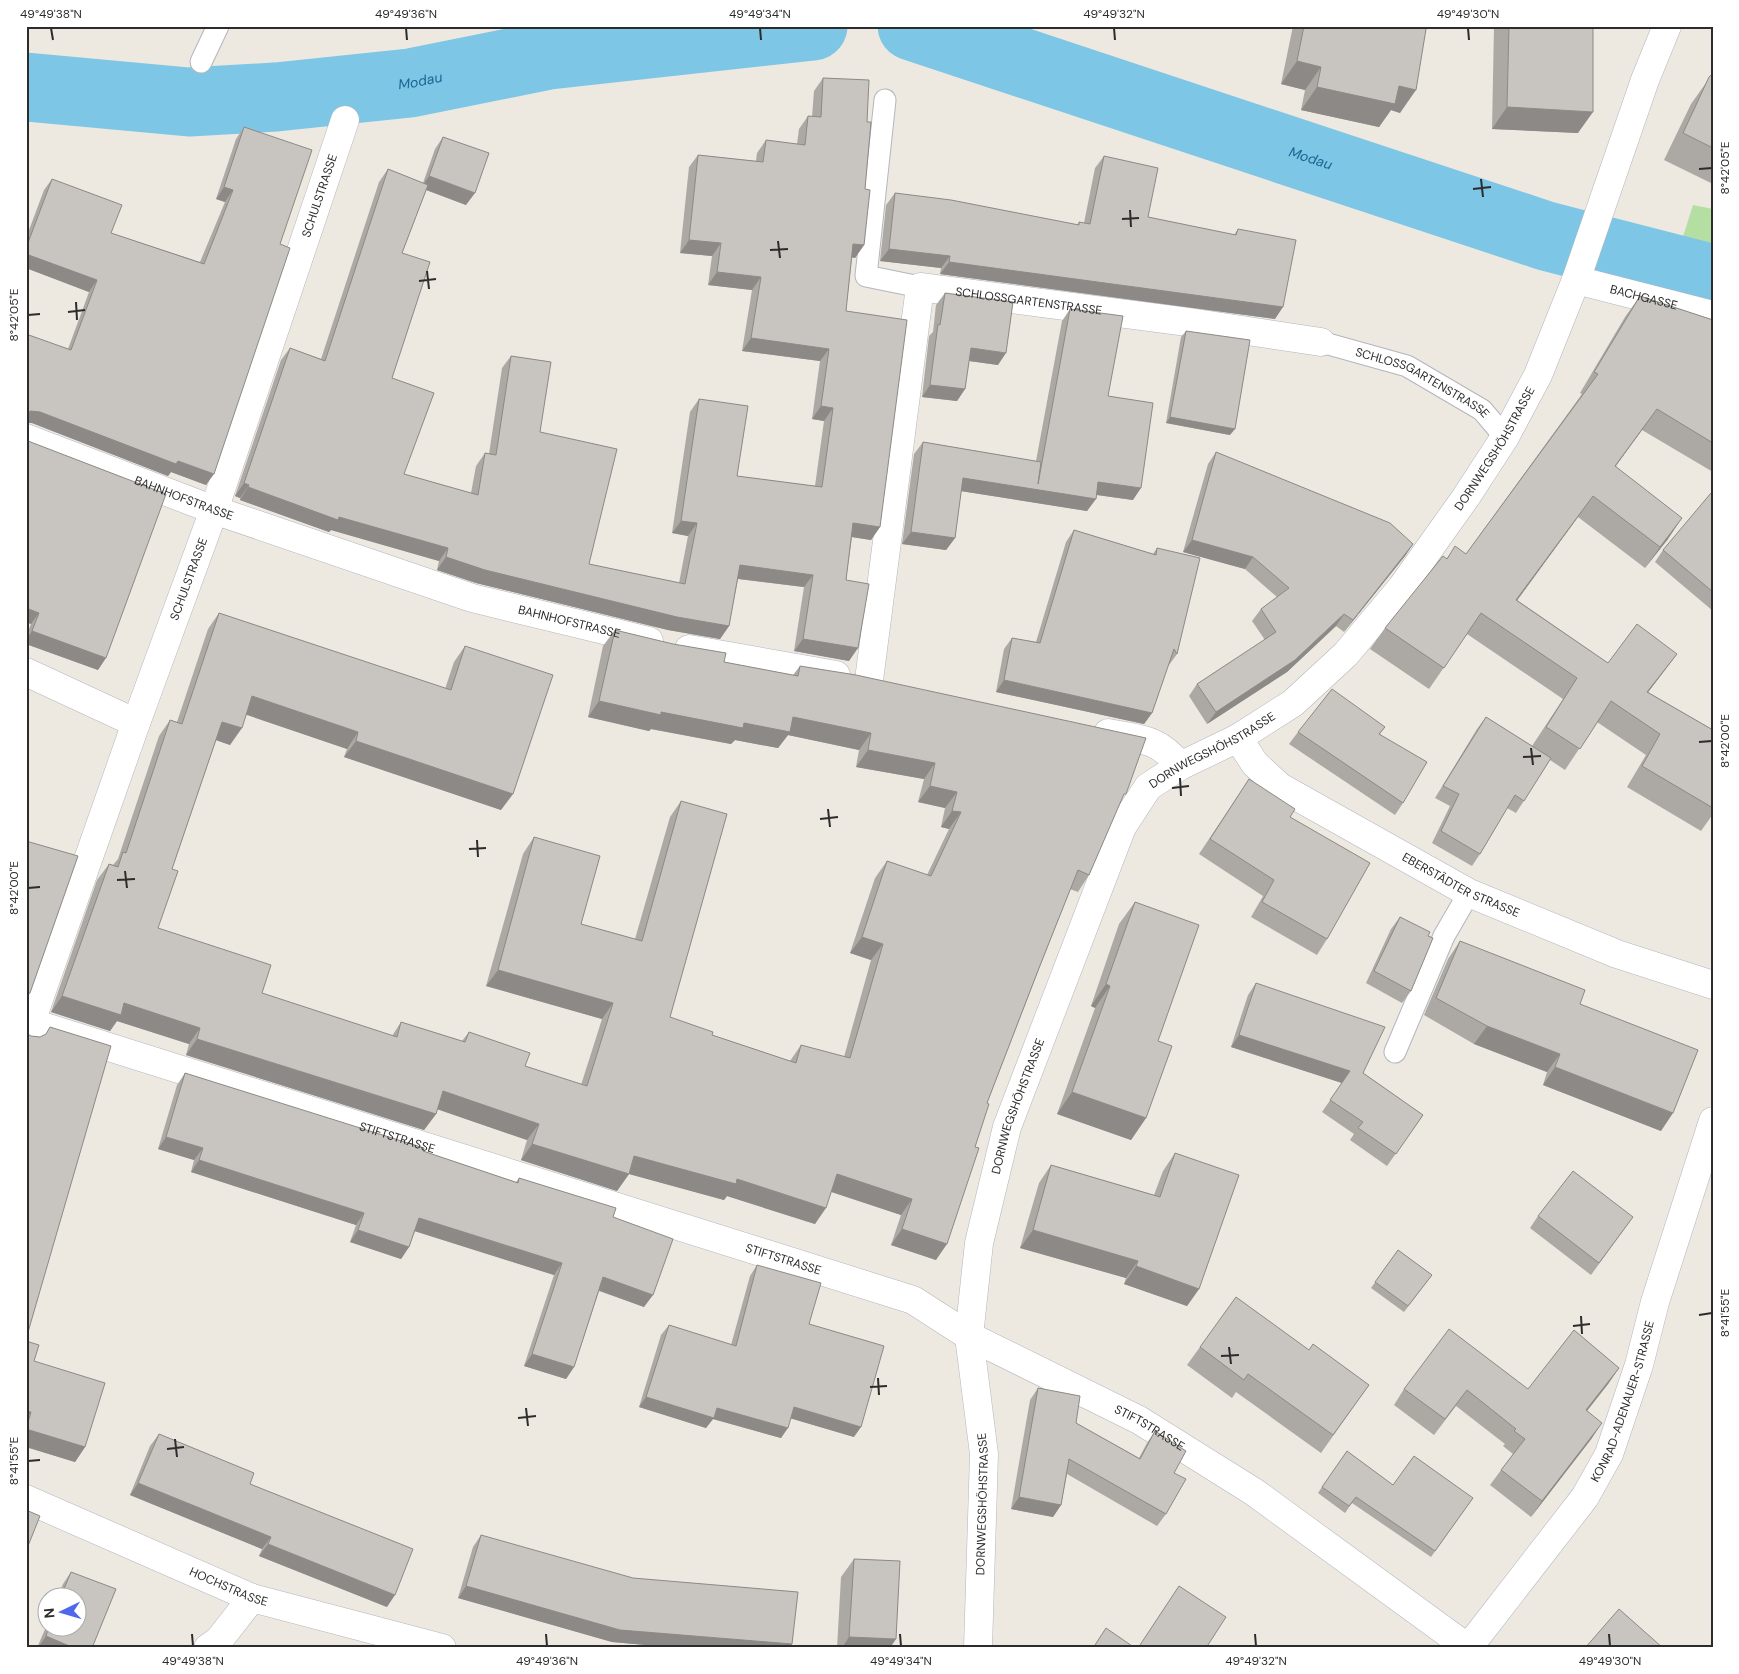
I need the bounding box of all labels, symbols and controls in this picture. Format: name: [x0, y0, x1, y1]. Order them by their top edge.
text: 49°49'38"N: [20, 6, 82, 22]
text: 49°49'36"N: [375, 6, 437, 22]
text: 49°49'34"N: [729, 6, 791, 22]
text: 49°49'32"N: [1083, 6, 1145, 22]
text: 49°49'30"N: [1437, 6, 1499, 22]
water label: Modau: [397, 68, 444, 93]
text: 8°42'05"E: [1717, 141, 1733, 195]
water label: Modau: [1287, 142, 1335, 174]
street label: SCHULSTRASSE: [298, 152, 341, 240]
street label: BACHGASSE: [1608, 281, 1680, 314]
street label: SCHLOSSGARTENSTRASSE: [954, 284, 1103, 319]
text: 8°42'05"E: [6, 288, 22, 342]
street label: SCHLOSSGARTENSTRASSE: [1354, 344, 1493, 421]
street label: DORNWEGSHÖHSTRASSE: [1451, 384, 1538, 514]
street label: BAHNHOFSTRASSE: [132, 472, 236, 524]
street label: SCHULSTRASSE: [166, 535, 211, 623]
street label: BAHNHOFSTRASSE: [516, 601, 622, 642]
street label: DORNWEGSHÖHSTRASSE: [1146, 708, 1278, 792]
text: 8°42'00"E: [1717, 714, 1733, 768]
street label: EBERSTÄDTER STRASSE: [1399, 849, 1522, 921]
text: 8°42'00"E: [6, 861, 22, 915]
street label: DORNWEGSHÖHSTRASSE: [988, 1036, 1048, 1176]
street label: STIFTSTRASSE: [357, 1118, 437, 1157]
street label: STIFTSTRASSE: [744, 1240, 824, 1279]
text: 8°41'55"E: [1717, 1288, 1733, 1337]
street label: KONRAD-ADENAUER-STRASSE: [1587, 1319, 1658, 1485]
street label: STIFTSTRASSE: [1112, 1401, 1188, 1455]
street label: DORNWEGSHÖHSTRASSE: [972, 1432, 992, 1576]
text: 8°41'55"E: [6, 1436, 22, 1485]
street label: HOCHSTRASSE: [187, 1564, 270, 1610]
north arrow: [38, 1586, 88, 1636]
text: N: [40, 1607, 58, 1619]
text: 49°49'38"N: [162, 1653, 224, 1669]
text: 49°49'36"N: [516, 1653, 578, 1669]
text: 49°49'34"N: [870, 1653, 932, 1669]
text: 49°49'32"N: [1225, 1653, 1287, 1669]
text: 49°49'30"N: [1579, 1653, 1641, 1669]

